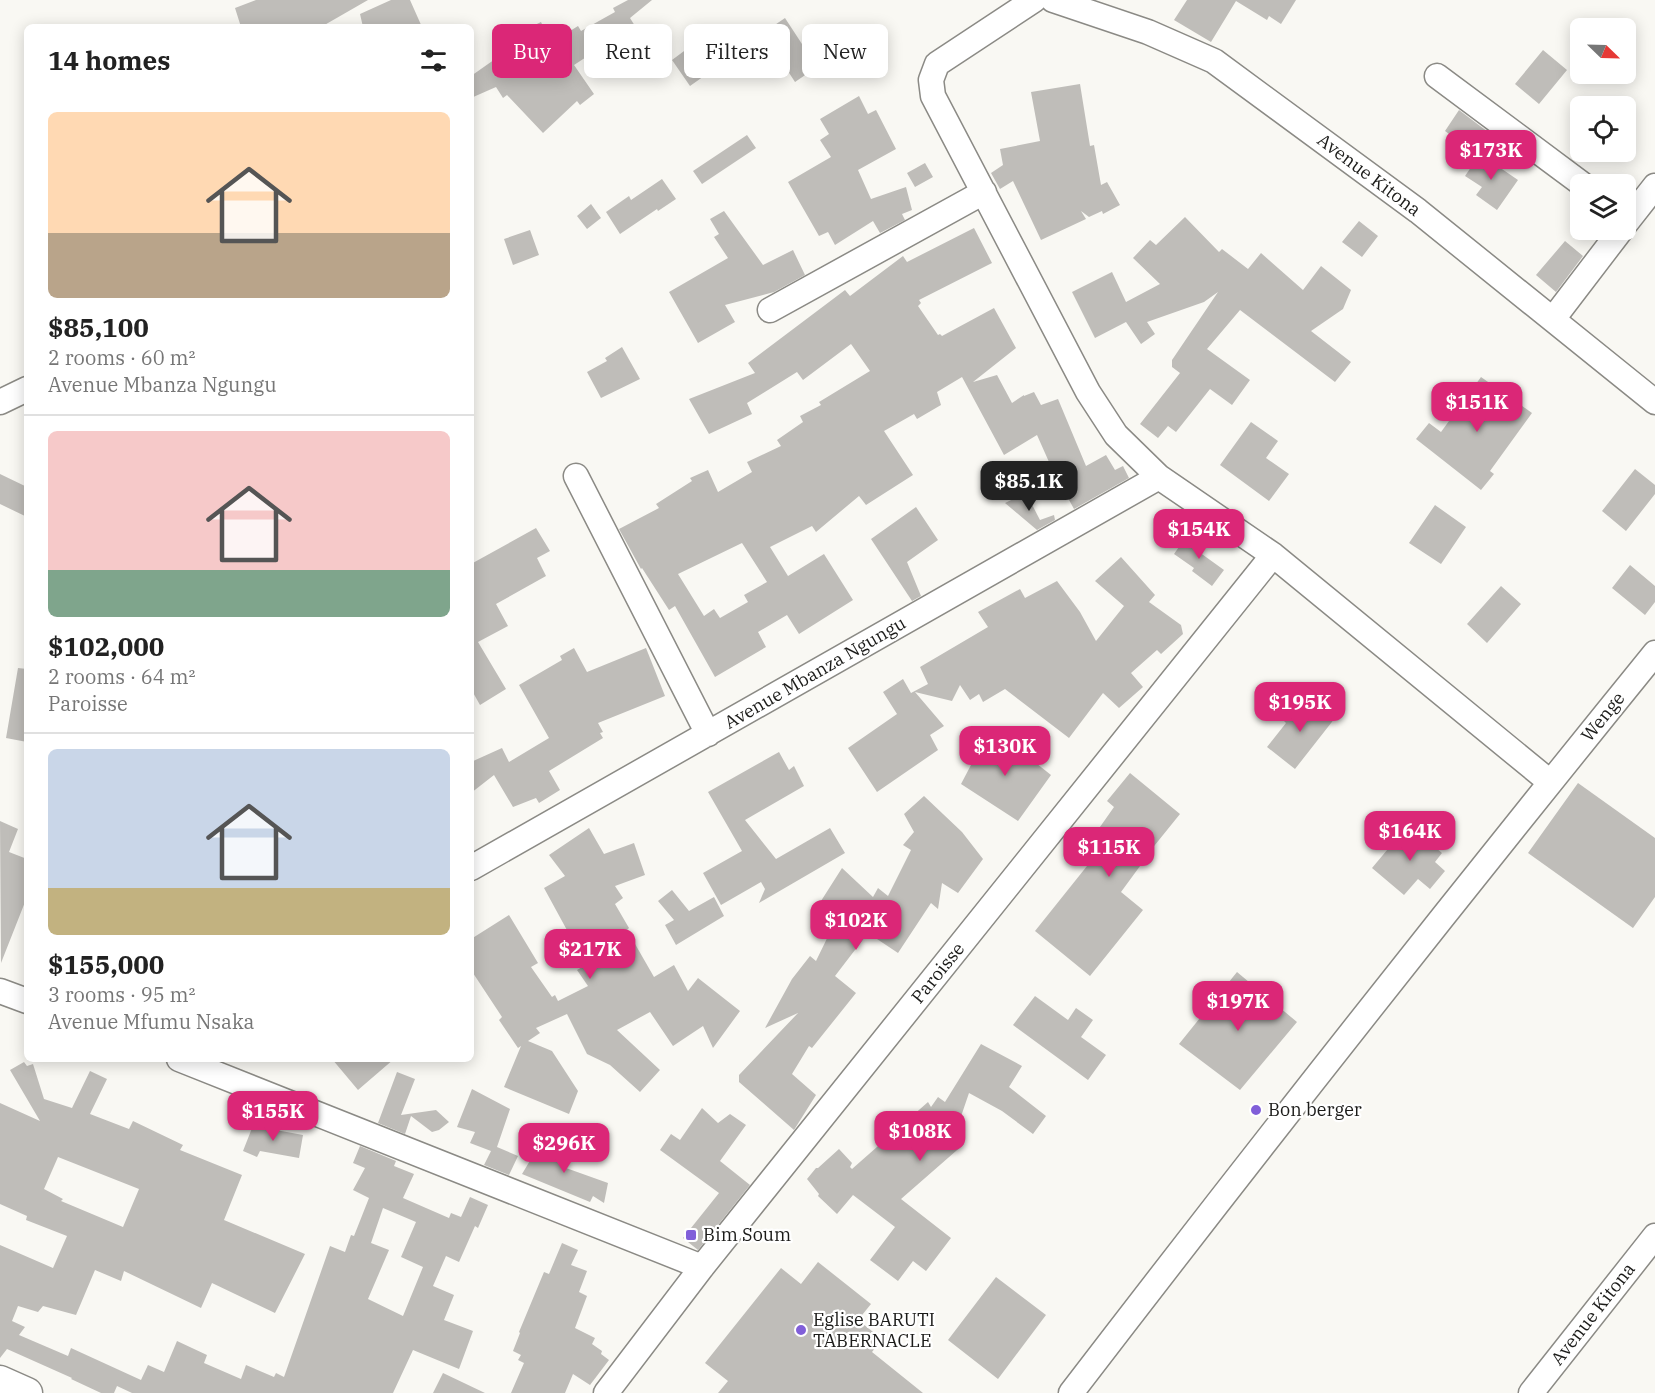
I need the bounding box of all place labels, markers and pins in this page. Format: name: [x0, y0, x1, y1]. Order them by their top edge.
pin: $173K: [1449, 130, 1533, 181]
pin: $151K: [1435, 382, 1519, 433]
pin: $85.1K: [980, 461, 1078, 512]
pin: $154K: [1157, 509, 1241, 560]
pin: $195K: [1258, 682, 1342, 733]
pin: $130K: [963, 726, 1047, 777]
pin: $164K: [1368, 811, 1452, 862]
pin: $115K: [1067, 827, 1151, 878]
pin: $102K: [814, 900, 898, 951]
pin: $217K: [548, 929, 632, 980]
pin: $197K: [1196, 981, 1280, 1032]
pin: $155K: [231, 1091, 315, 1142]
place label: Bon berger: [1268, 1098, 1362, 1121]
marker: Bon berger: [1249, 1103, 1263, 1117]
pin: $108K: [878, 1111, 962, 1162]
pin: $296K: [522, 1123, 606, 1174]
place label: Bim Soum: [703, 1223, 791, 1246]
marker: Bim Soum: [684, 1228, 698, 1242]
place label: Eglise BARUTI TABERNACLE: [813, 1308, 935, 1352]
marker: Eglise BARUTI TABERNACLE: [794, 1323, 808, 1337]

